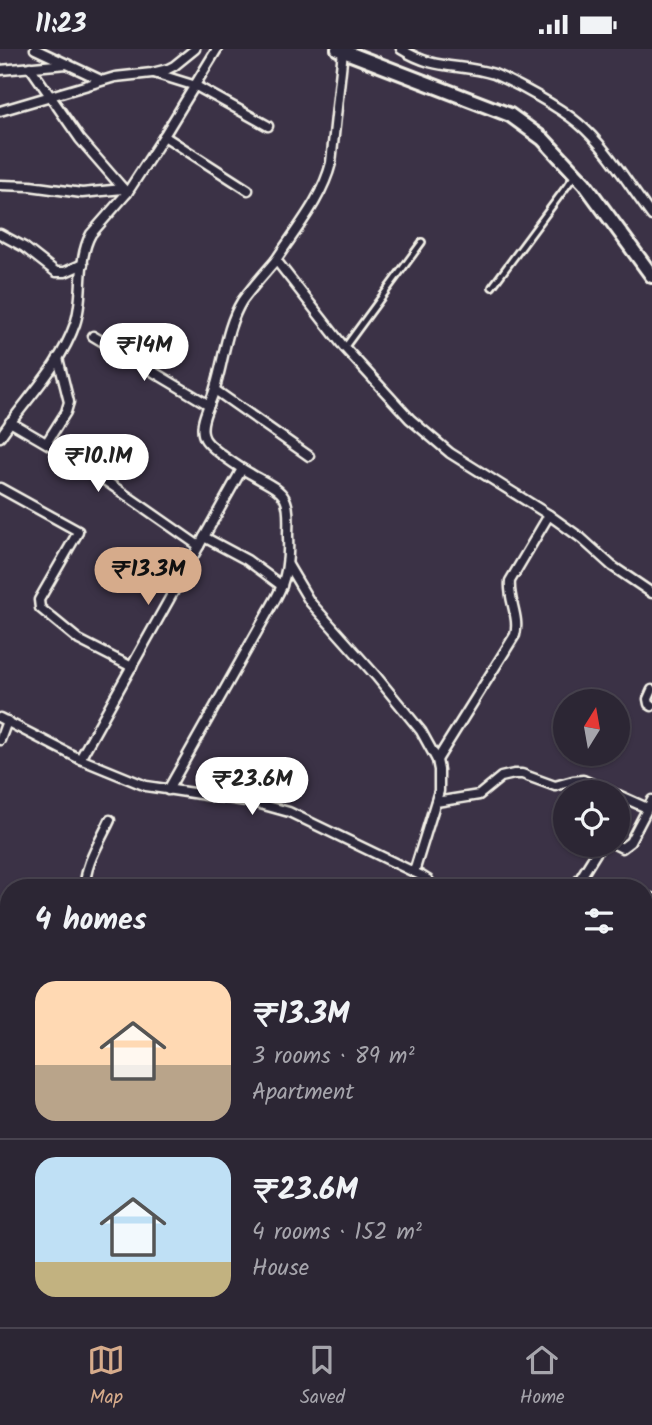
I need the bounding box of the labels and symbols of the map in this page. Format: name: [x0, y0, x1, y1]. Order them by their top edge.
pin: ₹14M: [103, 323, 185, 383]
pin: ₹10.1M: [41, 435, 155, 494]
pin: ₹13.3M: [91, 547, 205, 607]
north arrow: [553, 689, 630, 767]
pin: ₹23.6M: [195, 757, 309, 817]

